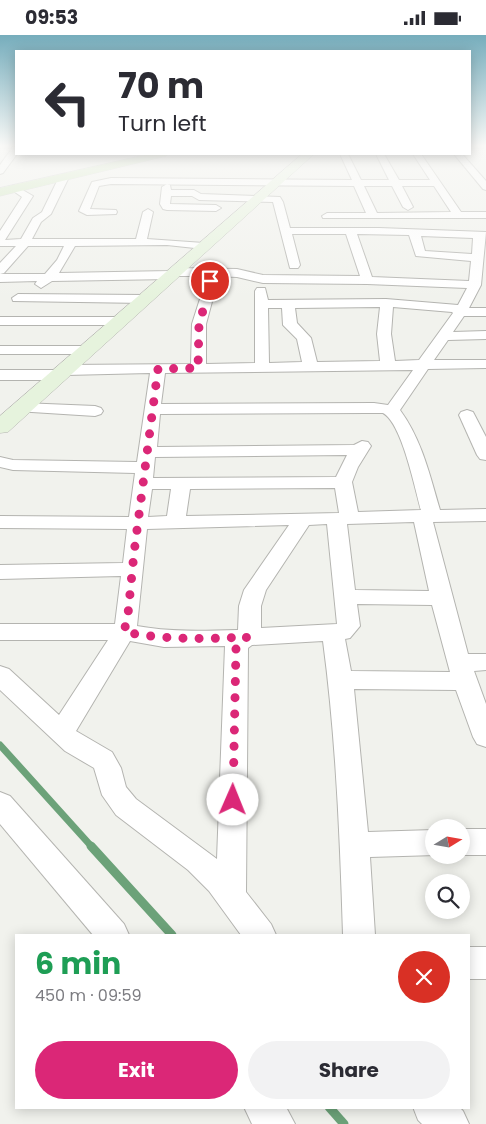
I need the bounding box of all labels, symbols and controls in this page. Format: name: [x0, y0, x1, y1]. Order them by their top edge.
text: 09:53: [25, 4, 78, 31]
text: 70 m: [118, 61, 204, 110]
icon: left: [35, 70, 100, 135]
text: Turn left: [118, 108, 206, 139]
pin: [189, 260, 231, 302]
icon: arrive: [196, 267, 224, 295]
position arrow: [206, 773, 258, 825]
north arrow: [425, 819, 470, 864]
map controls: [425, 819, 470, 919]
button: search: [425, 874, 470, 919]
text: 6 min: [35, 942, 121, 985]
button: close: [398, 951, 450, 1003]
text: 450 m · 09:59: [35, 984, 142, 1007]
button: Exit: [35, 1041, 238, 1099]
button: Share: [248, 1041, 450, 1099]

